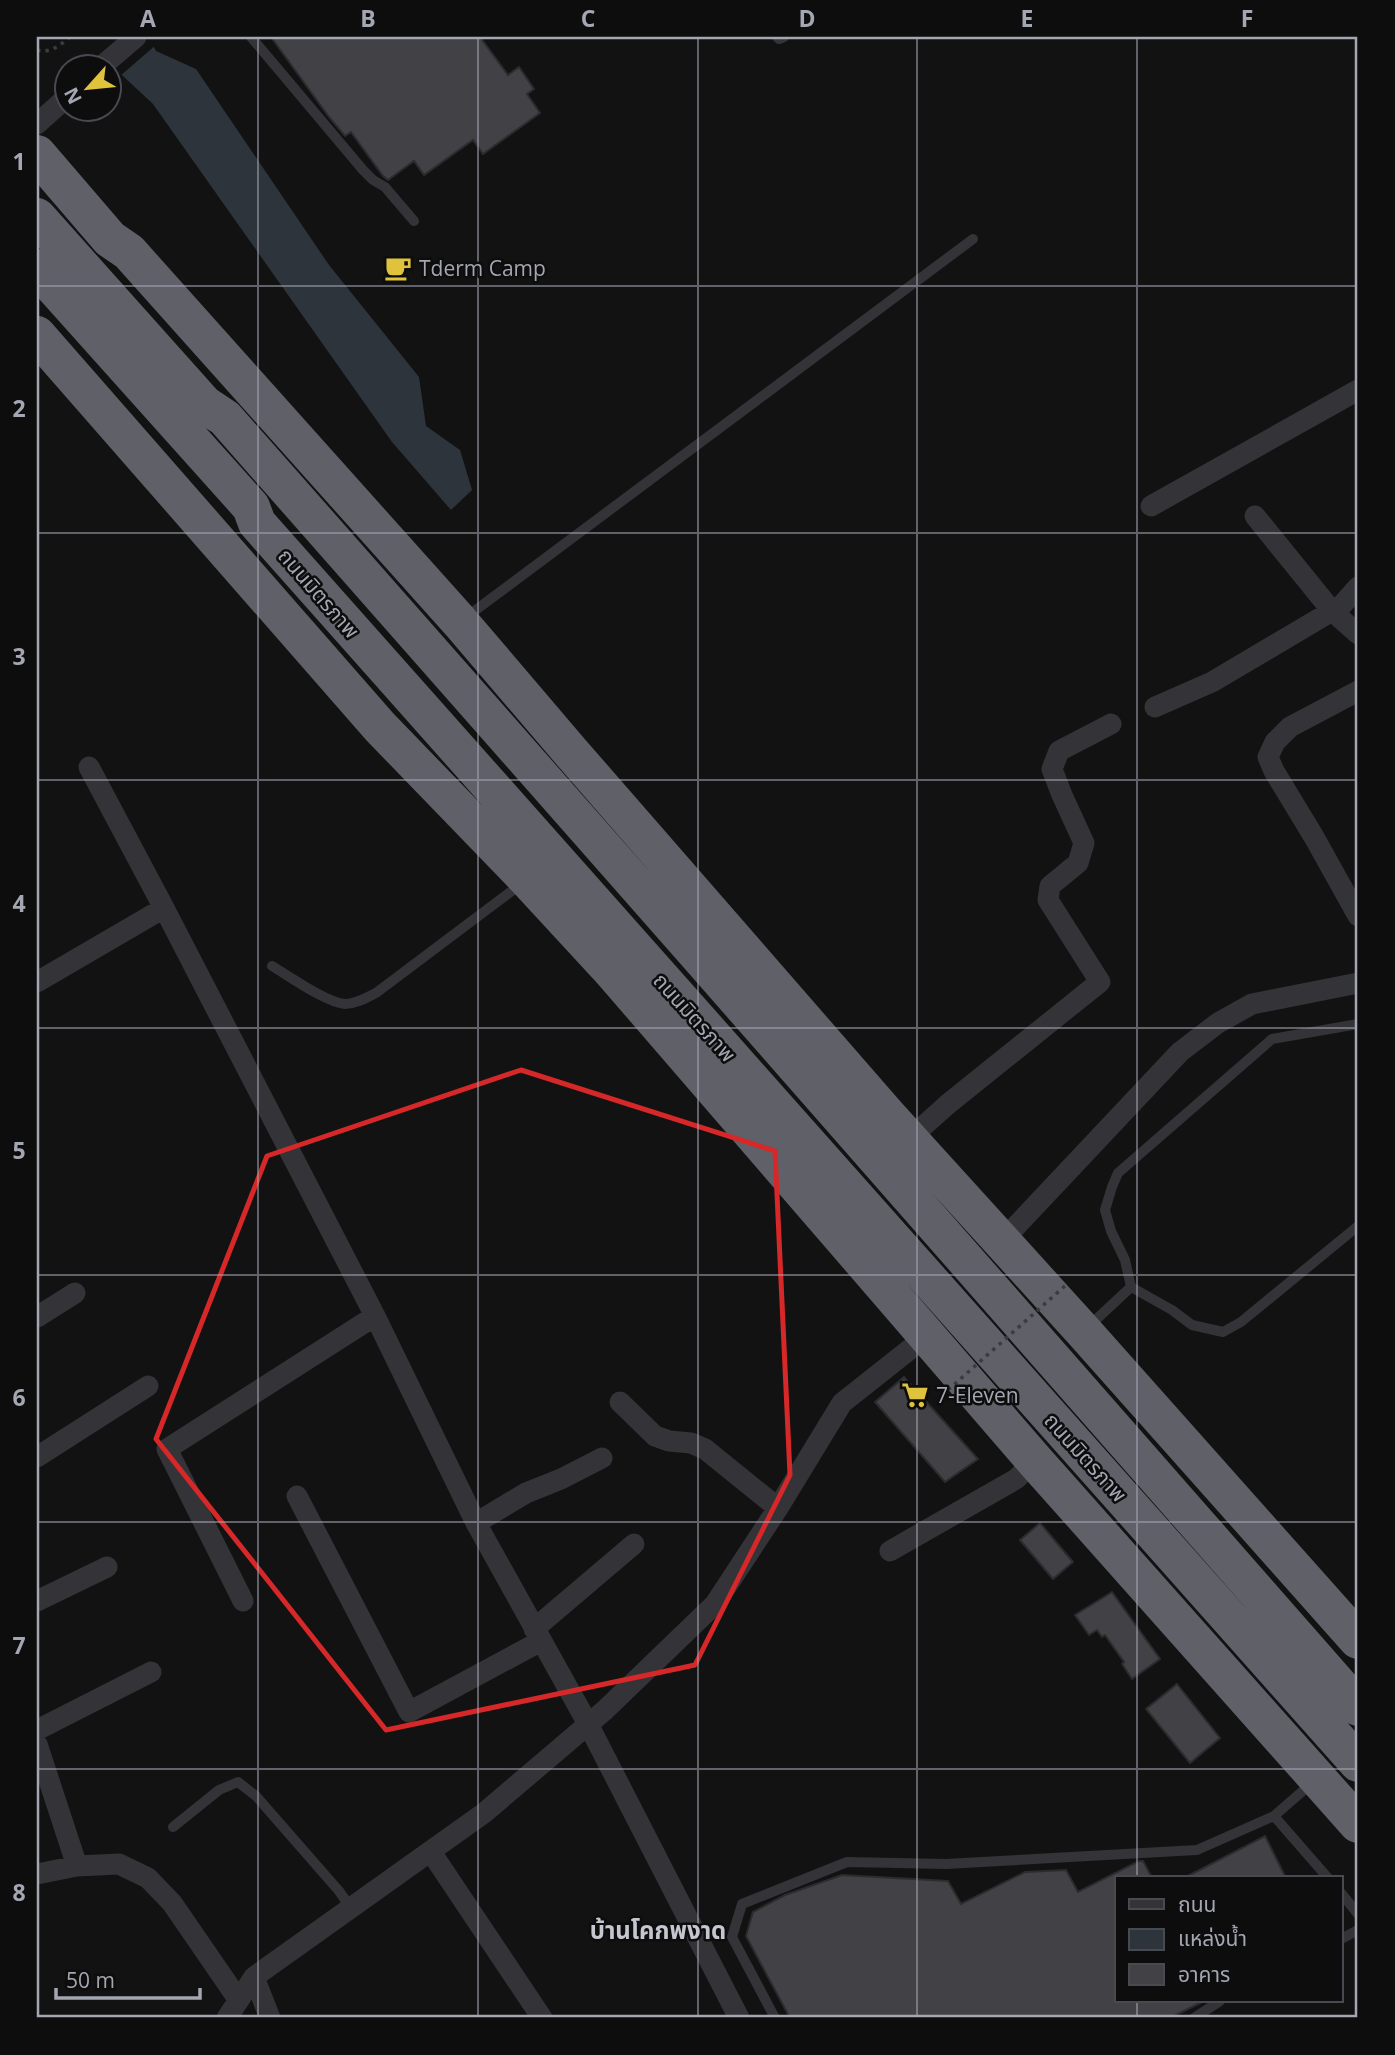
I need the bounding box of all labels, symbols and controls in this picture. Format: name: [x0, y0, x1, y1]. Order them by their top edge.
text: A: [140, 2, 156, 34]
text: B: [360, 2, 376, 34]
text: C: [581, 2, 595, 34]
text: D: [798, 2, 816, 34]
text: E: [1021, 2, 1033, 34]
text: F: [1241, 2, 1253, 34]
north arrow: [52, 52, 122, 122]
text: N: [58, 83, 88, 109]
text: 1: [12, 145, 26, 177]
cafe icon: Tderm Camp: [383, 253, 413, 283]
place label: Tderm Camp: [419, 254, 546, 282]
text: 2: [12, 392, 26, 424]
street label: ถนนมิตรภาพ: [272, 542, 366, 644]
text: 3: [12, 640, 26, 672]
text: 4: [12, 887, 26, 919]
street label: ถนนมิตรภาพ: [648, 967, 742, 1067]
text: 5: [12, 1134, 26, 1166]
supermarket icon: 7-Eleven: [900, 1380, 930, 1410]
text: 6: [12, 1381, 26, 1413]
place label: 7-Eleven: [936, 1381, 1019, 1409]
street label: ถนนมิตรภาพ: [1039, 1407, 1133, 1507]
text: 7: [12, 1629, 26, 1661]
text: 8: [12, 1876, 26, 1908]
legend: [1115, 1876, 1342, 2002]
text: ถนน: [1178, 1890, 1216, 1918]
district label: บ้านโคกพงาด: [590, 1913, 726, 1946]
text: แหล่งน้ำ: [1178, 1924, 1247, 1952]
scale bar: [56, 1957, 200, 2001]
text: อาคาร: [1178, 1960, 1230, 1988]
text: 50 m: [66, 1966, 115, 1994]

